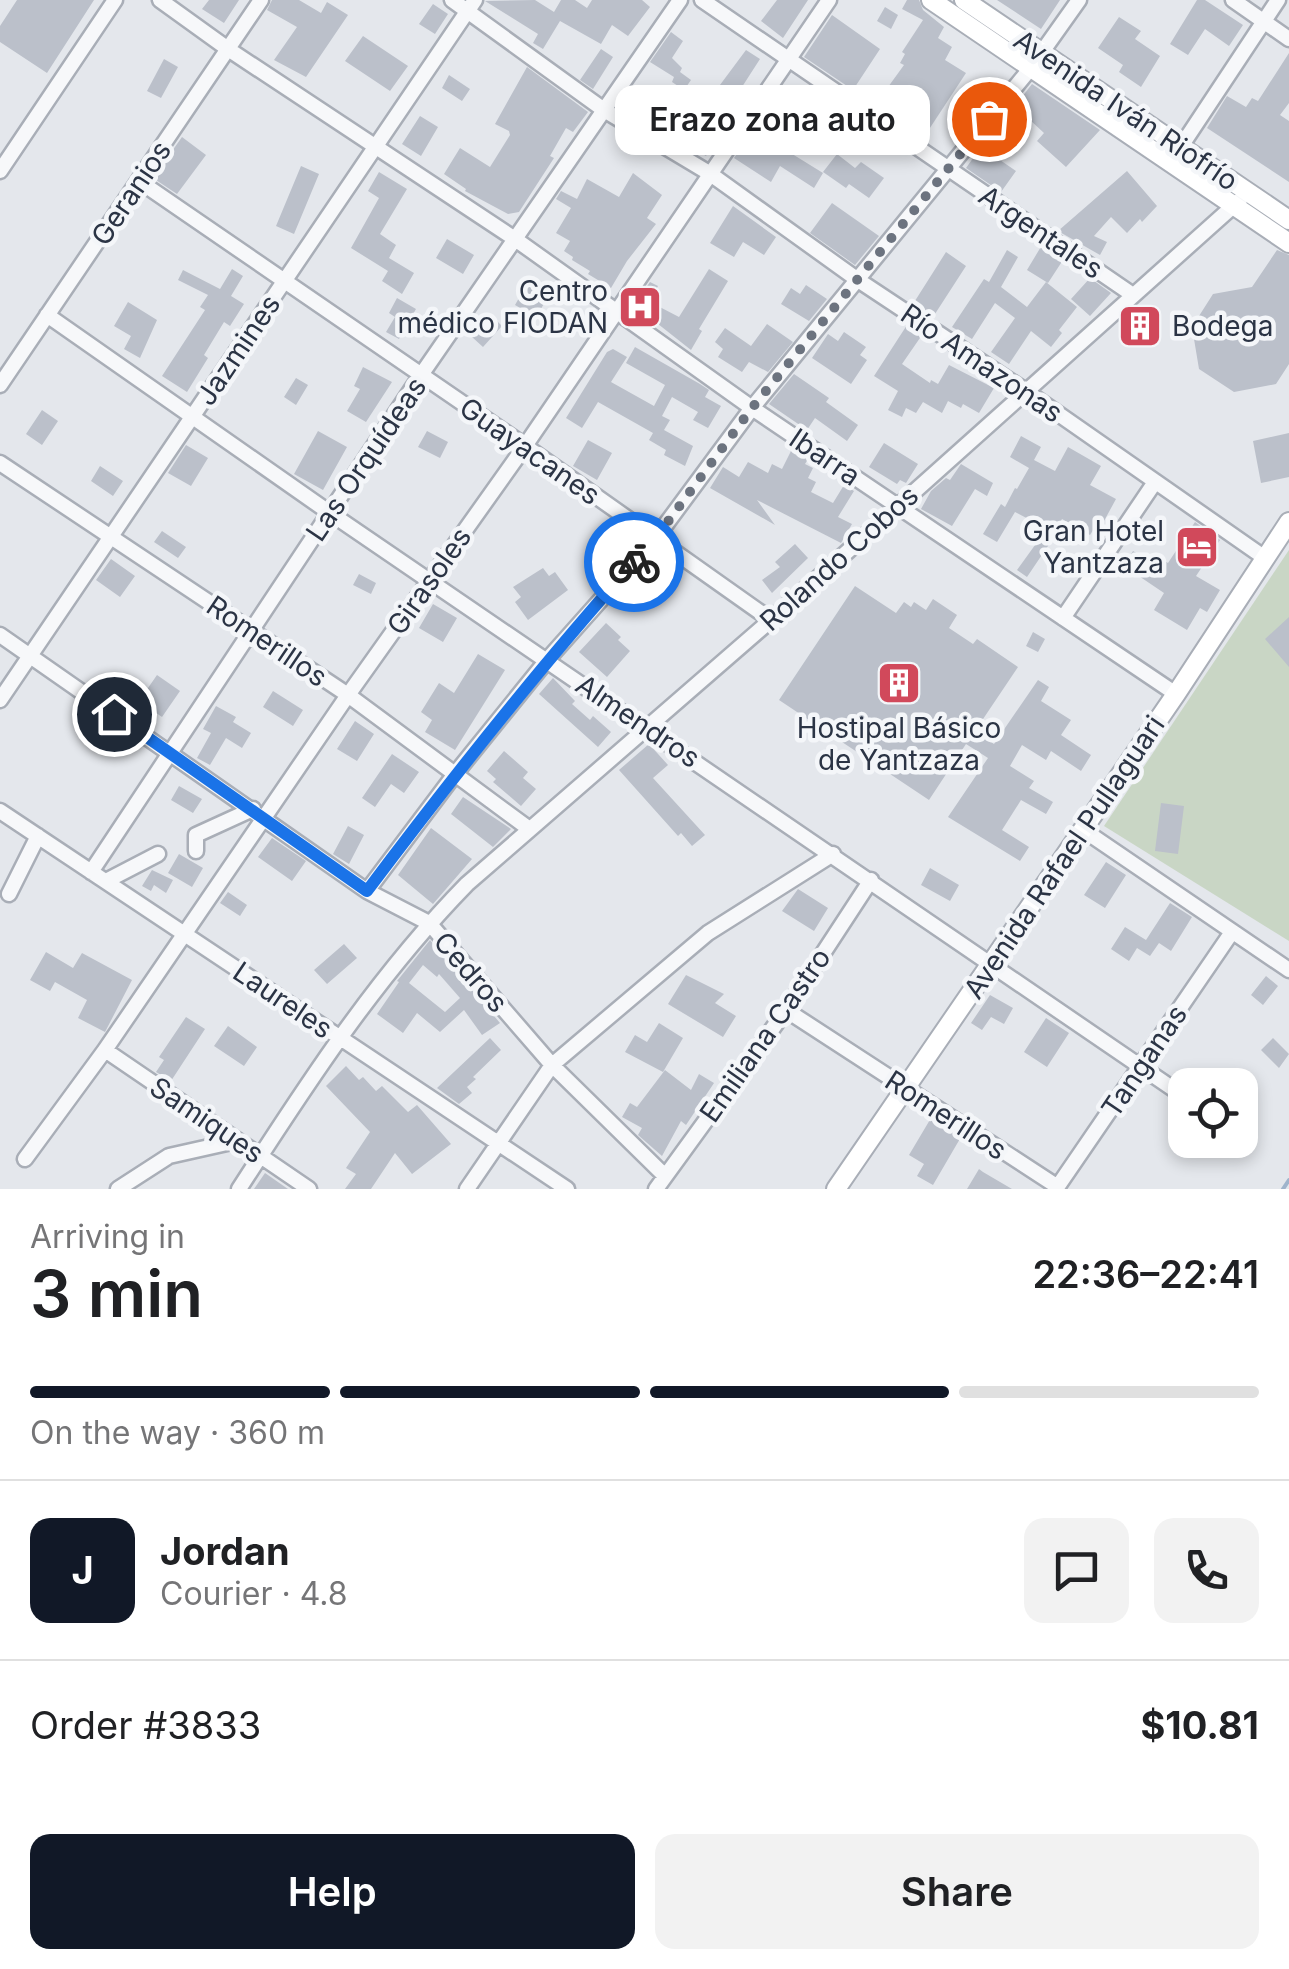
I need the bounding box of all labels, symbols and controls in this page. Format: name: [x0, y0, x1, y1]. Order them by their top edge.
street label: Avenida Iván Riofrío: [1008, 22, 1244, 198]
pin: [947, 77, 1032, 162]
callout: Erazo zona auto: [614, 84, 929, 154]
icon: bag: [962, 92, 1017, 147]
text: Erazo zona auto: [649, 100, 896, 139]
street label: Geranios: [84, 134, 178, 252]
street label: Argentales: [972, 178, 1110, 286]
place label: Centro médico FIODAN: [397, 274, 608, 340]
hospital icon: Centro médico FIODAN: [617, 284, 663, 330]
street label: Jazmines: [189, 288, 287, 412]
street label: Río Amazonas: [895, 296, 1069, 430]
building icon: Bodega: [1117, 303, 1163, 349]
place label: Bodega: [1172, 309, 1273, 343]
street label: Las Orquídeas: [299, 371, 433, 547]
street label: Guayacanes: [453, 390, 607, 512]
street label: Ibarra: [783, 421, 867, 493]
street label: Rolando Cobos: [753, 478, 925, 638]
courier: [584, 512, 684, 612]
place label: Gran Hotel Yantzaza: [1023, 514, 1164, 580]
street label: Girasoles: [380, 521, 478, 641]
hotel icon: Gran Hotel Yantzaza: [1174, 524, 1220, 570]
icon: bike: [607, 535, 662, 590]
street label: Romerillos: [200, 588, 334, 694]
building icon: Hostipal Básico de Yantzaza: [876, 660, 922, 706]
street label: Almendros: [570, 667, 706, 775]
pin: [72, 672, 157, 757]
icon: home: [87, 687, 142, 742]
street label: Avenida Rafael Pullaguari: [956, 709, 1172, 1005]
place label: Hostipal Básico de Yantzaza: [797, 711, 1001, 777]
street label: Cedros: [427, 925, 515, 1019]
street label: Emiliana Castro: [692, 941, 838, 1129]
street label: Laureles: [227, 954, 339, 1046]
street label: Tanganas: [1094, 998, 1194, 1124]
street label: Romerillos: [879, 1063, 1013, 1167]
map controls: [1168, 1068, 1258, 1158]
button: locate: [1168, 1068, 1258, 1158]
street label: Samiques: [144, 1070, 270, 1170]
text: Arriving in: [30, 1217, 185, 1256]
text: 22:36–22:41: [1032, 1251, 1259, 1297]
text: 3 min: [30, 1254, 203, 1333]
text: On the way · 360 m: [30, 1413, 325, 1452]
button: chat: [1024, 1518, 1129, 1623]
button: phone: [1154, 1518, 1259, 1623]
text: Jordan: [160, 1528, 290, 1574]
text: J: [71, 1547, 94, 1593]
text: Courier · 4.8: [160, 1574, 348, 1613]
text: Order #3833: [30, 1702, 261, 1748]
text: $10.81: [1140, 1702, 1259, 1748]
button: Help: [30, 1834, 635, 1949]
button: Share: [655, 1834, 1259, 1949]

